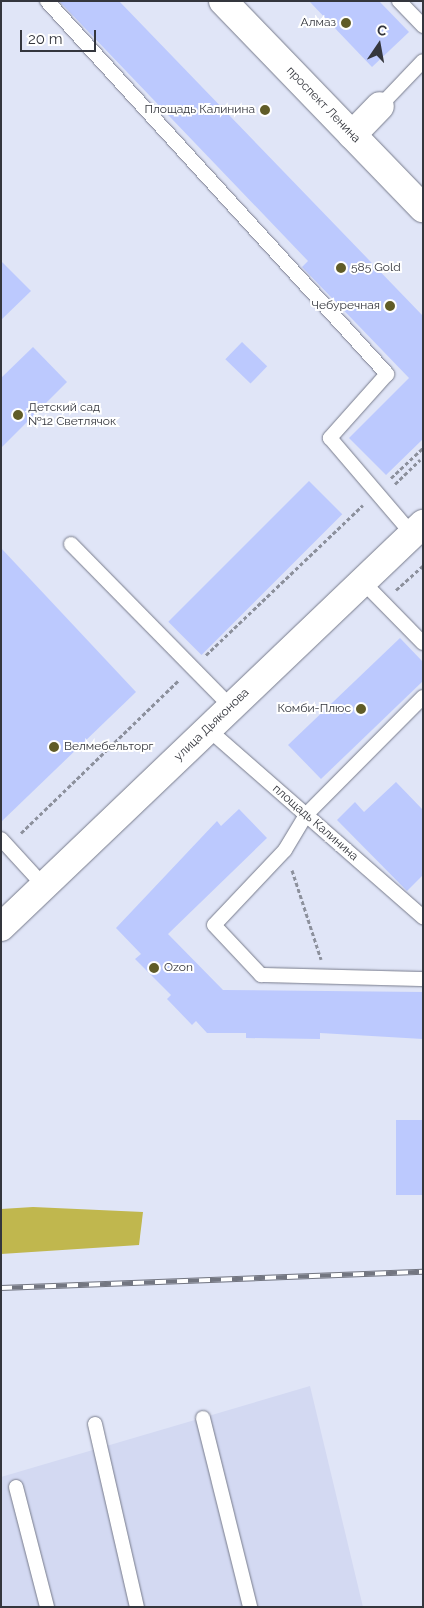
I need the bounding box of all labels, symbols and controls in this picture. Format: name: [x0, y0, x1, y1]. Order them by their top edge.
place label: Алмаз: [301, 16, 336, 30]
marker: Алмаз: [340, 17, 352, 29]
scale bar: [22, 20, 99, 52]
north arrow: [354, 20, 404, 70]
text: С: [376, 22, 388, 39]
text: 20 m: [28, 30, 63, 48]
street label: проспект Ленина: [283, 64, 363, 146]
place label: Площадь Калинина: [144, 103, 255, 117]
marker: Площадь Калинина: [259, 104, 271, 116]
place label: 585 Gold: [351, 261, 401, 275]
marker: 585 Gold: [335, 262, 347, 274]
place label: Чебуречная: [311, 299, 380, 313]
marker: Чебуречная: [384, 300, 396, 312]
place label: Детский сад №12 Светлячок: [28, 401, 116, 429]
marker: Детский сад №12 Светлячок: [12, 409, 24, 421]
street label: улица Дьяконова: [172, 686, 252, 764]
place label: Комби-Плюс: [277, 702, 351, 716]
marker: Комби-Плюс: [355, 703, 367, 715]
place label: Велмебельторг: [64, 740, 153, 754]
marker: Велмебельторг: [48, 741, 60, 753]
street label: площадь Калинина: [269, 782, 361, 864]
place label: Ozon: [164, 961, 193, 975]
marker: Ozon: [148, 962, 160, 974]

